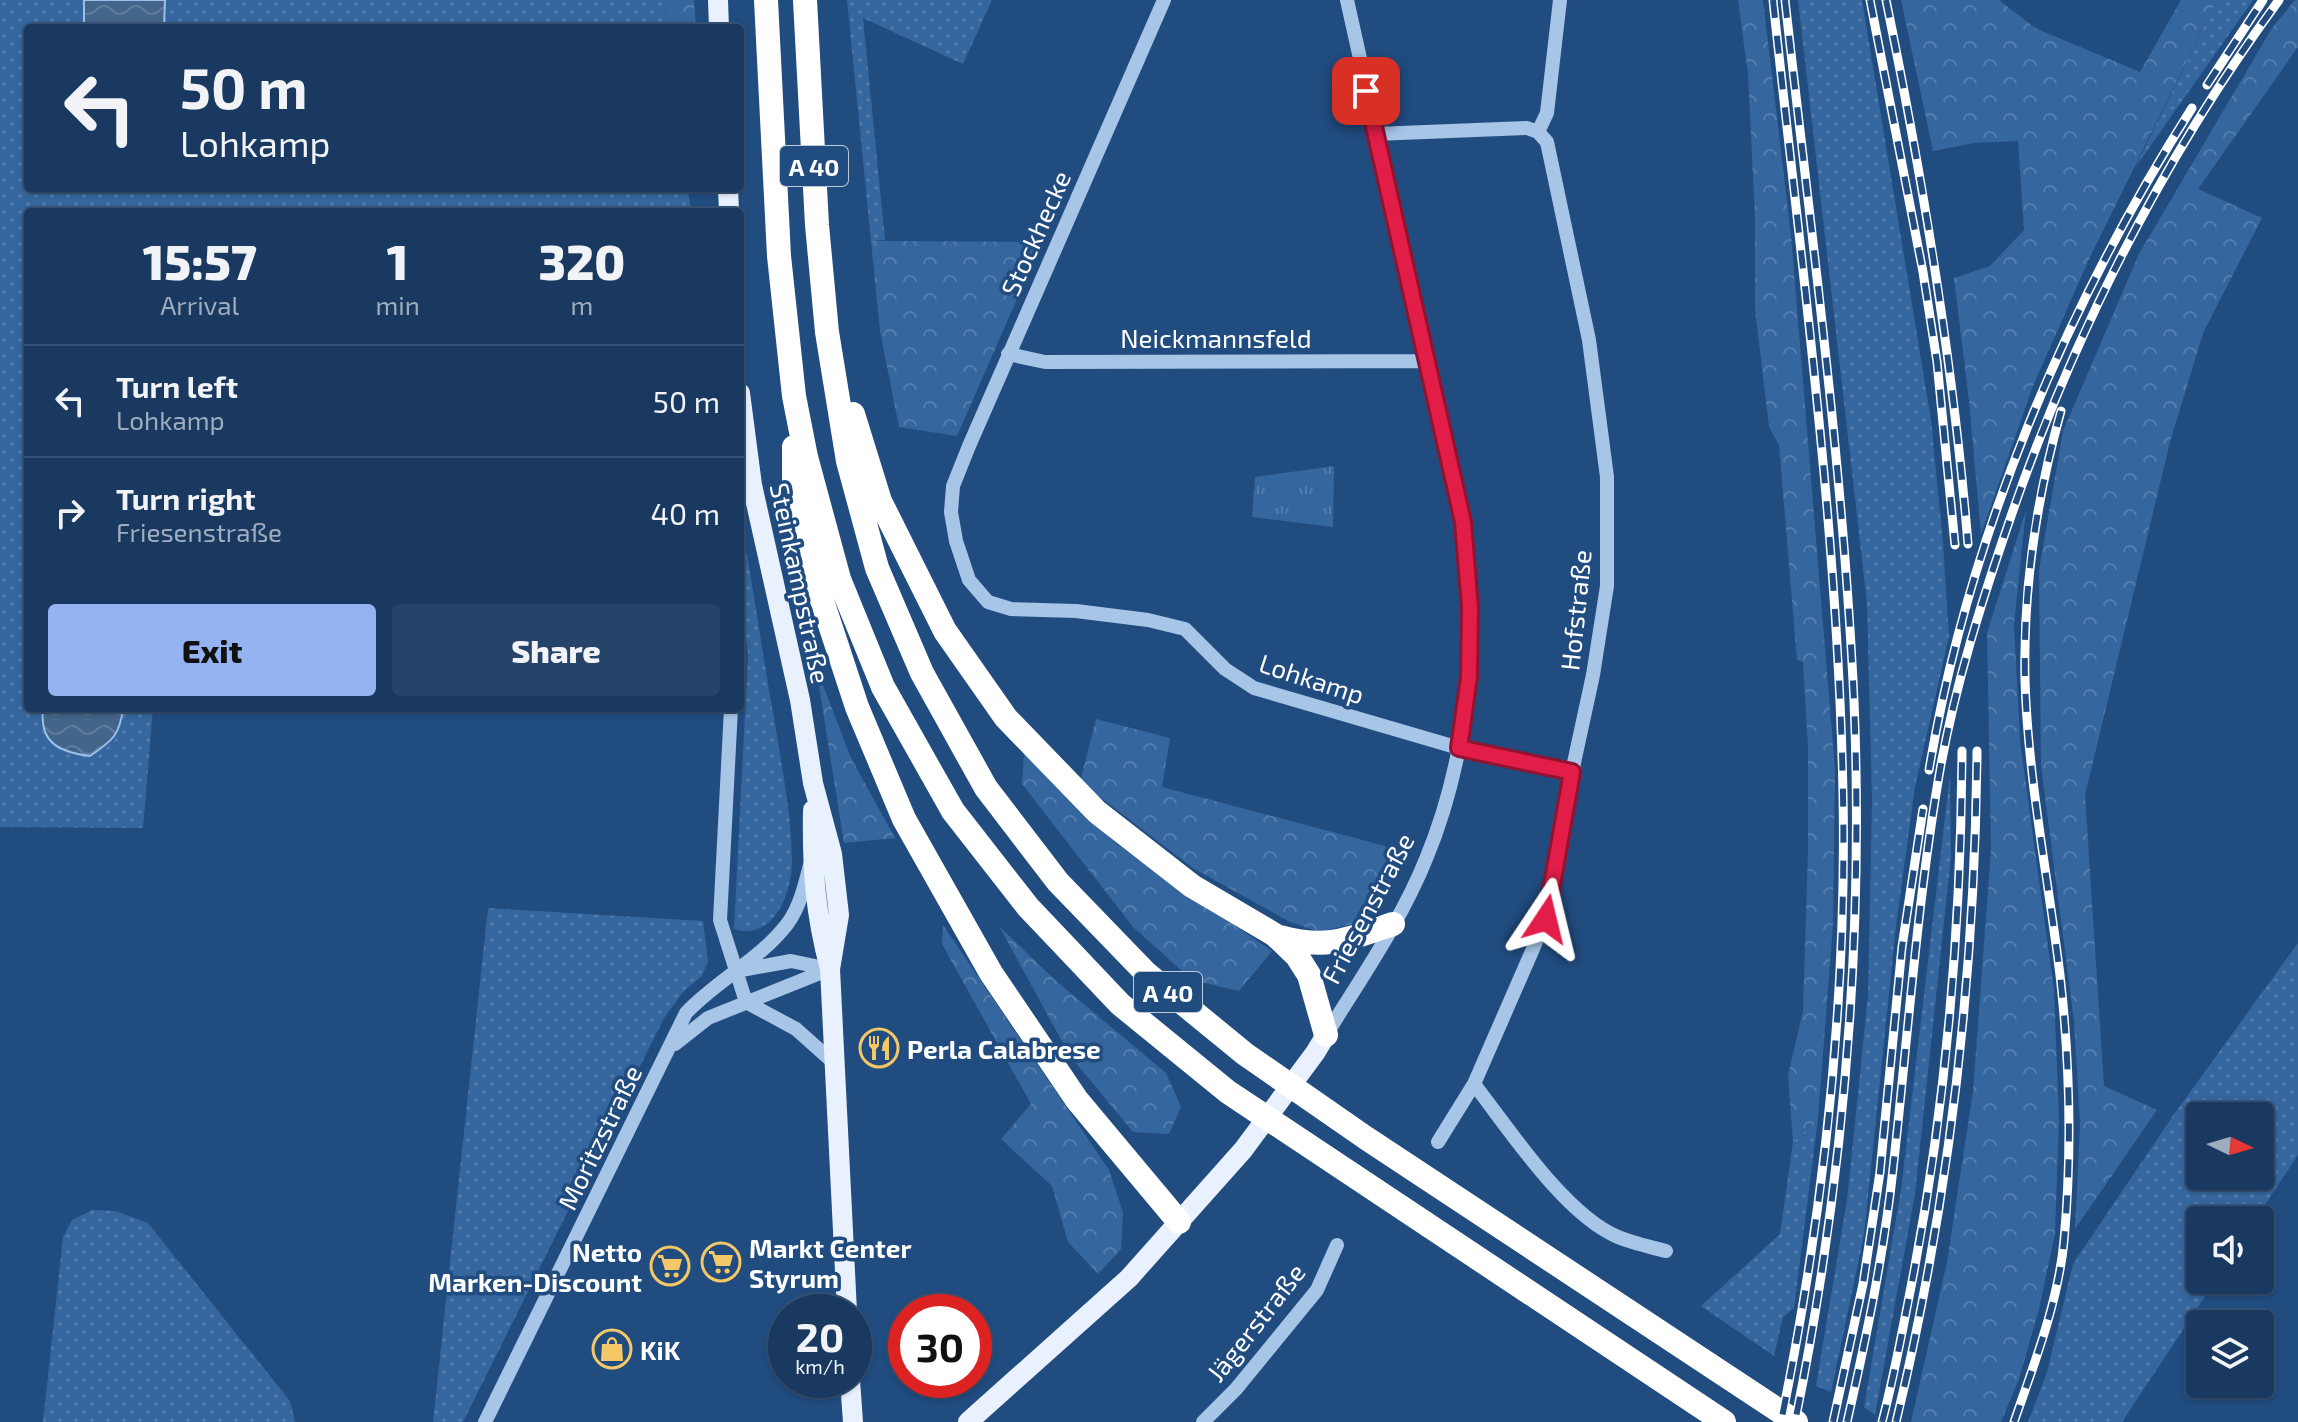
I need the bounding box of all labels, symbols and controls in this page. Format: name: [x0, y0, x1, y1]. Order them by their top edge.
text: 50 m: [180, 53, 308, 120]
icon: left: [48, 56, 152, 160]
pin: [1332, 57, 1400, 125]
icon: arrive: [1344, 69, 1388, 113]
text: Lohkamp: [180, 121, 330, 164]
road number: A 40: [780, 146, 848, 186]
street label: Stockhecke: [994, 166, 1076, 300]
text: 15:57: [143, 232, 257, 290]
text: 1: [387, 232, 408, 290]
text: 320: [538, 232, 625, 290]
text: Arrival: [160, 289, 239, 320]
text: min: [375, 289, 420, 320]
text: m: [570, 289, 593, 320]
street label: Neickmannsfeld: [1120, 322, 1312, 353]
text: Turn left: [116, 368, 238, 404]
icon: left: [48, 379, 92, 423]
text: 50 m: [653, 383, 720, 419]
text: Lohkamp: [116, 404, 225, 435]
text: Turn right: [116, 480, 256, 516]
street label: Steinkampstraße: [765, 480, 837, 686]
icon: right: [48, 491, 92, 535]
text: 40 m: [650, 495, 720, 531]
text: Friesenstraße: [116, 516, 282, 547]
street label: Hofstraße: [1553, 548, 1597, 672]
button: Exit: [48, 604, 376, 696]
button: Share: [392, 604, 720, 696]
street label: Lohkamp: [1256, 646, 1368, 710]
street label: Friesenstraße: [1314, 827, 1420, 989]
position arrow: [1504, 877, 1588, 961]
road number: A 40: [1134, 972, 1202, 1012]
restaurant icon: Perla Calabrese: [858, 1027, 900, 1069]
place label: Perla Calabrese: [907, 1033, 1101, 1064]
street label: Moritzstraße: [551, 1060, 647, 1214]
north arrow: [2186, 1102, 2274, 1190]
map controls: [2186, 1102, 2274, 1398]
button: sound: [2186, 1206, 2274, 1294]
place label: Markt Center Styrum: [749, 1232, 912, 1294]
place label: Netto Marken-Discount: [428, 1236, 642, 1297]
supermarket icon: Markt Center Styrum: [700, 1241, 742, 1283]
supermarket icon: Netto Marken-Discount: [649, 1245, 691, 1287]
street label: Jägerstraße: [1199, 1257, 1311, 1387]
speed limit sign: 30: [888, 1294, 992, 1398]
button: layers: [2186, 1310, 2274, 1398]
text: 20: [796, 1312, 844, 1360]
shop icon: KiK: [591, 1328, 633, 1370]
place label: KiK: [640, 1334, 681, 1365]
text: km/h: [795, 1354, 845, 1378]

